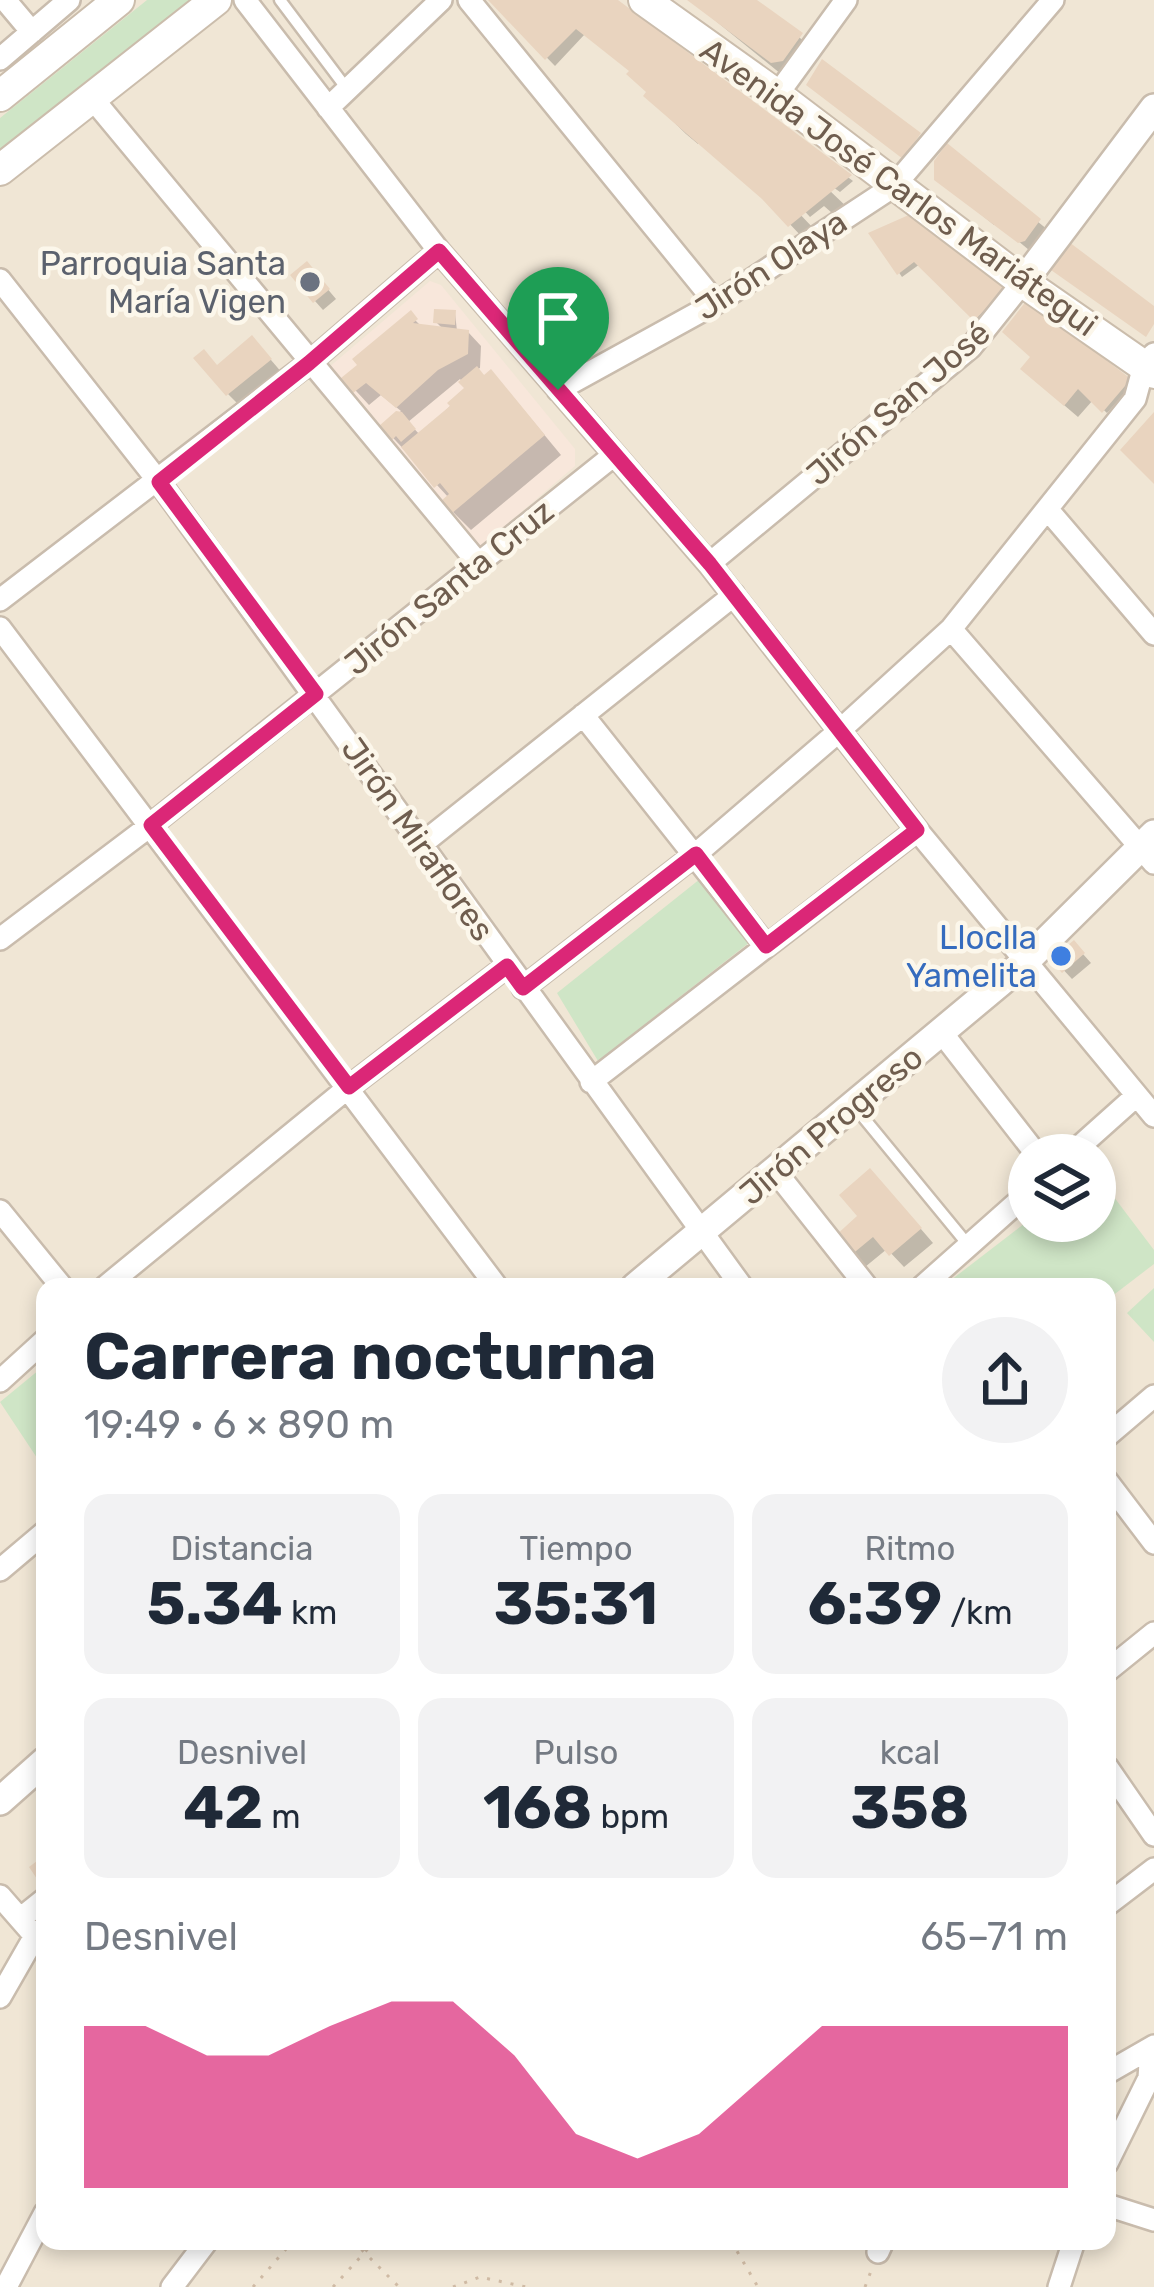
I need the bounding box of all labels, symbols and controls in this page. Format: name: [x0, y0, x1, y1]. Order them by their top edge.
street label: Avenida José Carlos Mariátegui: [693, 30, 1105, 344]
street label: Jirón Olaya: [688, 202, 854, 328]
place label: Parroquia Santa María Vigen: [40, 244, 286, 321]
pin: [507, 267, 609, 390]
marker: Parroquia Santa María Vigen: [297, 269, 323, 295]
icon: arrive: [525, 285, 591, 351]
street label: Jirón San José: [798, 313, 998, 493]
street label: Jirón Santa Cruz: [337, 491, 561, 683]
street label: Jirón Miraflores: [334, 730, 502, 948]
place label: Lloclla Yamelita: [906, 918, 1037, 995]
marker: Lloclla Yamelita: [1048, 943, 1074, 969]
street label: Jirón Progreso: [732, 1037, 930, 1213]
map controls: [1008, 1134, 1116, 1242]
button: layers: [1008, 1134, 1116, 1242]
text: Carrera nocturna: [84, 1317, 657, 1396]
button: share: [942, 1317, 1068, 1443]
text: 19:49 · 6 × 890 m: [84, 1402, 394, 1448]
text: Distancia: [170, 1529, 314, 1568]
text: Tiempo: [519, 1529, 633, 1568]
text: Ritmo: [865, 1529, 955, 1568]
text: 5.34: [147, 1568, 283, 1639]
text: 35:31: [494, 1568, 658, 1639]
text: 6:39: [808, 1568, 942, 1639]
text: km: [283, 1593, 337, 1632]
text: /km: [942, 1593, 1012, 1632]
text: Desnivel: [177, 1733, 307, 1772]
text: Pulso: [534, 1733, 618, 1772]
text: kcal: [880, 1733, 940, 1772]
text: 42: [183, 1772, 263, 1843]
text: 168: [483, 1772, 592, 1843]
text: 358: [851, 1772, 969, 1843]
text: m: [263, 1797, 301, 1836]
text: bpm: [592, 1797, 669, 1836]
text: Desnivel: [84, 1914, 238, 1960]
text: 65–71 m: [920, 1914, 1068, 1960]

